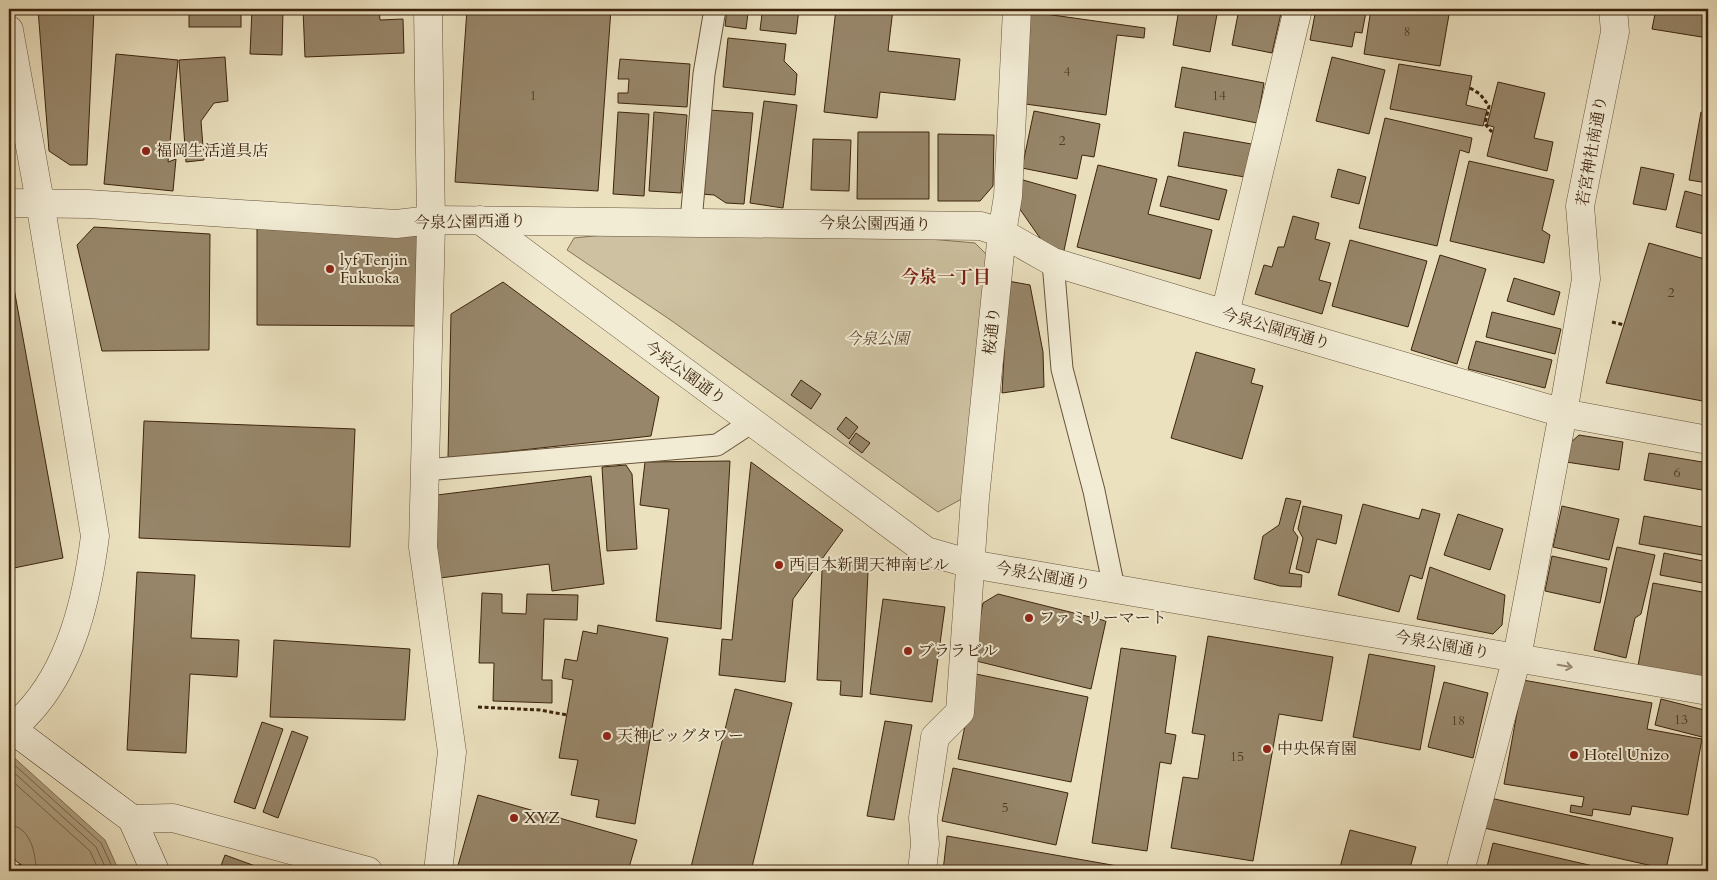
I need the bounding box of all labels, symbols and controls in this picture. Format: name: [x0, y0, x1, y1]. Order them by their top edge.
house number: 8: [1403, 22, 1411, 41]
house number: 4: [1063, 62, 1071, 81]
house number: 1: [529, 86, 537, 105]
house number: 14: [1212, 86, 1226, 105]
street label: 若宮神社南通り: [1571, 94, 1613, 208]
house number: 2: [1058, 131, 1066, 150]
place label: 福岡生活道具店: [156, 140, 268, 162]
marker: 福岡生活道具店: [140, 145, 152, 157]
street label: 今泉公園西通り: [414, 210, 526, 234]
street label: 今泉公園西通り: [819, 212, 931, 236]
place label: lyf Tenjin Fukuoka: [340, 249, 408, 289]
marker: lyf Tenjin Fukuoka: [324, 263, 336, 275]
district label: 今泉一丁目: [901, 265, 991, 290]
house number: 2: [1667, 283, 1675, 302]
street label: 今泉公園西通り: [1219, 303, 1333, 355]
street label: 桜通り: [979, 306, 1005, 356]
park label: 今泉公園: [845, 328, 912, 350]
street label: 今泉公園通り: [640, 336, 730, 410]
house number: 6: [1673, 463, 1681, 482]
place label: 西日本新聞天神南ビル: [789, 554, 949, 576]
street label: 今泉公園通り: [994, 557, 1092, 595]
marker: 西日本新聞天神南ビル: [773, 559, 785, 571]
place label: ファミリーマート: [1039, 607, 1167, 629]
marker: ファミリーマート: [1023, 612, 1035, 624]
street label: 今泉公園通り: [1393, 626, 1491, 664]
place label: ブララビル: [918, 640, 998, 662]
marker: ブララビル: [902, 645, 914, 657]
one-way arrow: [1557, 661, 1573, 671]
house number: 13: [1674, 710, 1688, 729]
house number: 18: [1451, 711, 1465, 730]
place label: 天神ビッグタワー: [617, 725, 744, 747]
marker: 天神ビッグタワー: [601, 730, 613, 742]
place label: 中央保育園: [1277, 738, 1357, 760]
marker: 中央保育園: [1261, 743, 1273, 755]
place label: Hotel Unizo: [1584, 744, 1670, 766]
house number: 15: [1230, 747, 1244, 766]
marker: Hotel Unizo: [1568, 749, 1580, 761]
house number: 5: [1001, 798, 1009, 817]
place label: XYZ: [524, 807, 560, 829]
marker: XYZ: [508, 812, 520, 824]

